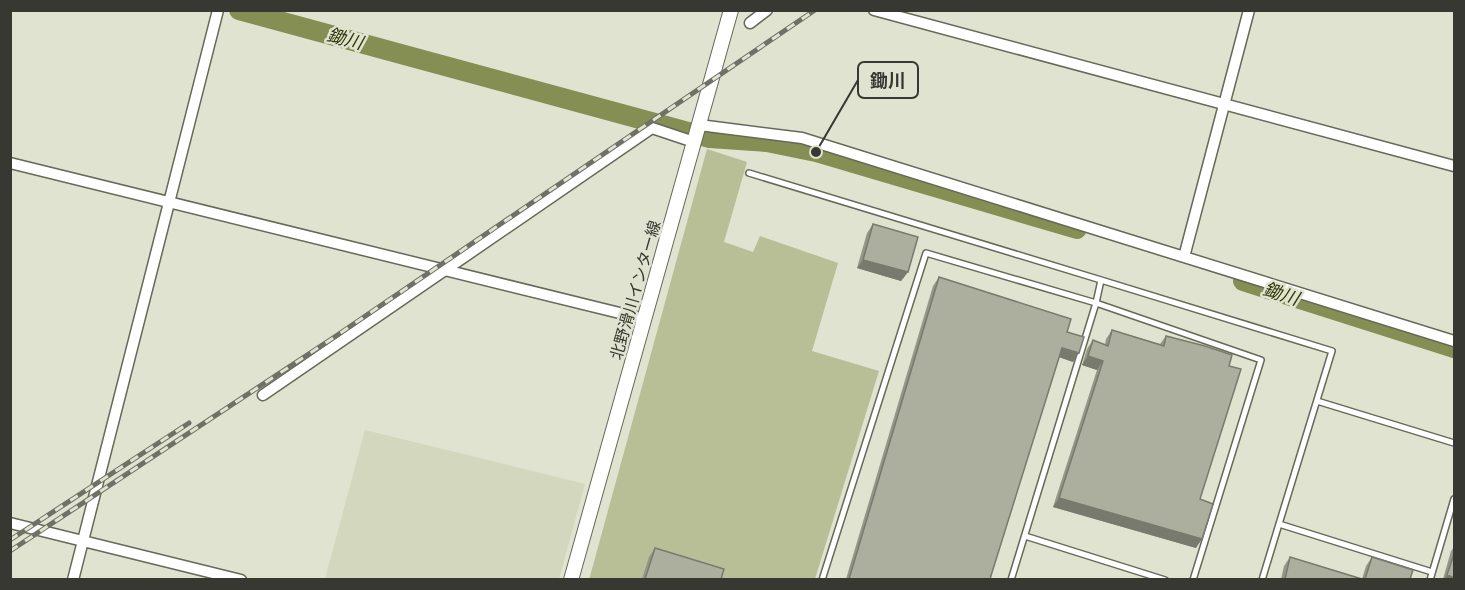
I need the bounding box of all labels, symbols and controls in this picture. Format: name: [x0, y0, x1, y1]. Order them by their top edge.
water label: 鋤川: [325, 23, 367, 54]
callout: 鋤川: [858, 62, 918, 98]
text: 鋤川: [870, 69, 906, 91]
street label: 北野滑川インター線: [606, 218, 663, 362]
water label: 鋤川: [1261, 277, 1304, 310]

